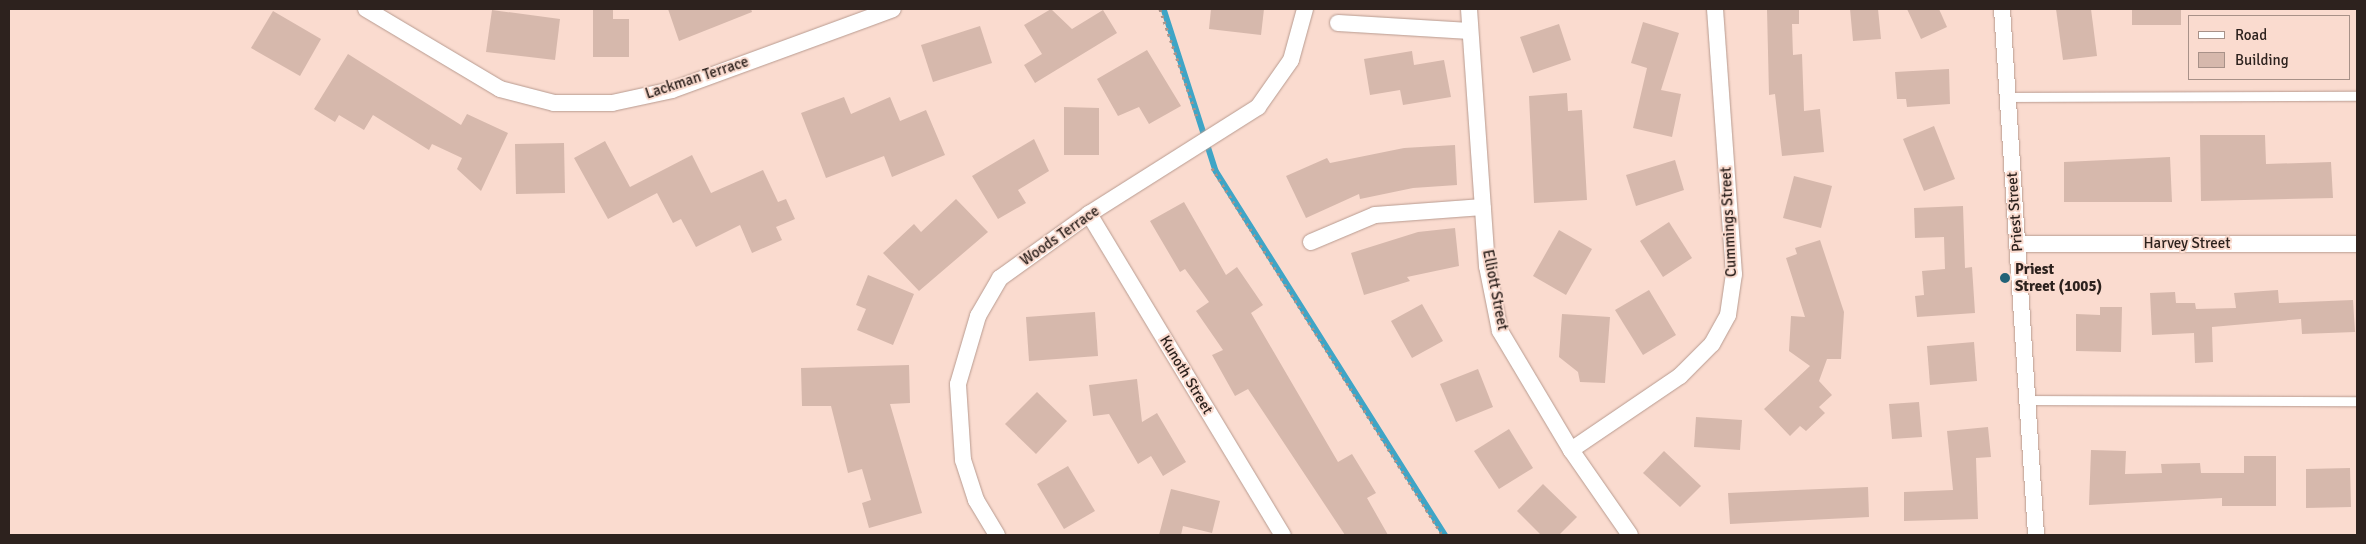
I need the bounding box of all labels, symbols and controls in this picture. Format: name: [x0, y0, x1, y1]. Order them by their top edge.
legend: [2188, 15, 2351, 80]
text: Road: [2235, 26, 2267, 44]
text: Building: [2235, 51, 2289, 69]
street label: Lackman Terrace: [643, 53, 751, 103]
street label: Cummings Street: [1717, 167, 1741, 277]
street label: Priest Street: [2003, 172, 2027, 252]
street label: Woods Terrace: [1017, 202, 1103, 270]
street label: Harvey Street: [2143, 235, 2231, 253]
street label: Elliott Street: [1478, 248, 1512, 332]
place label: Priest Street (1005): [2015, 260, 2102, 295]
marker: Priest Street (1005): [1999, 272, 2011, 284]
street label: Kunoth Street: [1155, 332, 1217, 418]

